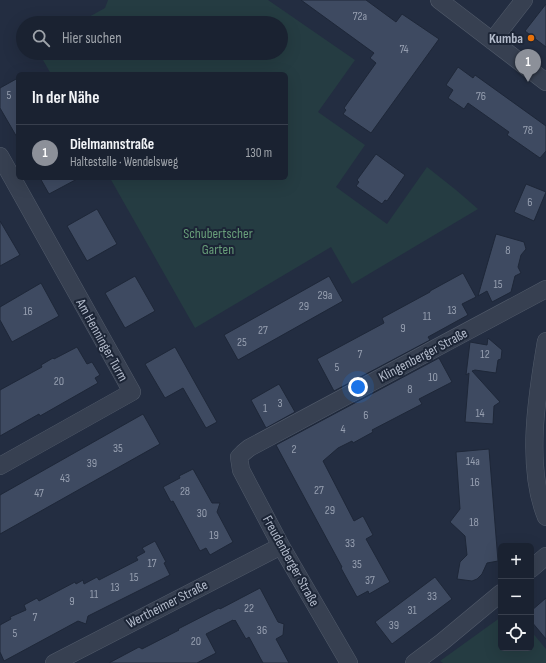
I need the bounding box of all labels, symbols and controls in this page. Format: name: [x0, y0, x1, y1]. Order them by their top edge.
house number: 72a: [353, 9, 368, 24]
search box: [16, 16, 288, 60]
icon: search: [30, 27, 52, 49]
text: Hier suchen: [62, 29, 122, 48]
place label: Kumba: [489, 30, 523, 47]
marker: Kumba: [526, 33, 536, 43]
house number: 74: [399, 42, 409, 57]
pin: 1: [515, 49, 541, 82]
house number: 5: [7, 88, 12, 103]
text: In der Nähe: [32, 88, 99, 108]
house number: 76: [476, 89, 486, 104]
house number: 78: [523, 123, 533, 138]
text: Dielmannstraße: [70, 135, 154, 154]
text: 1: [42, 145, 48, 161]
text: 130 m: [246, 145, 272, 161]
text: Haltestelle · Wendelsweg: [70, 154, 178, 170]
house number: 6: [527, 195, 533, 210]
park label: Schubertscher Garten: [183, 225, 253, 258]
house number: 8: [505, 243, 511, 258]
house number: 15: [493, 277, 503, 292]
house number: 29a: [318, 288, 333, 303]
street label: Am Henninger Turm: [72, 295, 132, 384]
house number: 29: [299, 299, 309, 314]
house number: 13: [447, 303, 457, 318]
house number: 16: [23, 304, 33, 319]
house number: 11: [423, 309, 432, 324]
house number: 9: [400, 321, 406, 336]
house number: 27: [258, 323, 268, 338]
street label: Klingenberger Straße: [376, 324, 470, 386]
house number: 25: [237, 335, 247, 350]
house number: 7: [358, 347, 363, 362]
house number: 12: [480, 347, 490, 362]
house number: 5: [335, 360, 340, 375]
house number: 10: [428, 370, 438, 385]
house number: 20: [54, 374, 64, 389]
your location: [348, 377, 368, 397]
house number: 8: [407, 382, 413, 397]
house number: 3: [277, 396, 283, 411]
house number: 1: [263, 401, 268, 416]
house number: 14: [475, 406, 485, 421]
house number: 6: [363, 408, 369, 423]
house number: 4: [340, 422, 346, 437]
house number: 35: [113, 441, 123, 456]
house number: 2: [292, 442, 297, 457]
house number: 14a: [466, 454, 480, 469]
house number: 39: [87, 456, 97, 471]
house number: 43: [60, 471, 70, 486]
house number: 16: [470, 475, 480, 490]
house number: 27: [314, 483, 324, 498]
house number: 28: [180, 484, 190, 499]
house number: 47: [34, 486, 44, 501]
house number: 29: [325, 503, 335, 518]
house number: 30: [197, 506, 207, 521]
street label: Freudenberger Straße: [259, 513, 323, 609]
house number: 18: [469, 515, 479, 530]
house number: 19: [209, 528, 219, 543]
house number: 33: [345, 536, 355, 551]
map controls: [498, 543, 534, 651]
button: +: [498, 543, 534, 579]
house number: 17: [148, 556, 157, 571]
house number: 35: [352, 557, 362, 572]
house number: 15: [129, 570, 139, 585]
house number: 37: [365, 573, 375, 588]
street label: Wertheimer Straße: [123, 576, 211, 632]
button: −: [498, 579, 534, 615]
house number: 13: [110, 580, 120, 595]
house number: 11: [90, 587, 99, 602]
house number: 33: [427, 589, 437, 604]
house number: 9: [69, 594, 75, 609]
house number: 22: [244, 601, 254, 616]
house number: 31: [407, 603, 417, 618]
house number: 7: [33, 610, 38, 625]
button: locate: [498, 615, 534, 651]
house number: 39: [389, 618, 399, 633]
house number: 36: [257, 623, 267, 638]
house number: 5: [13, 626, 18, 641]
house number: 20: [191, 634, 201, 649]

